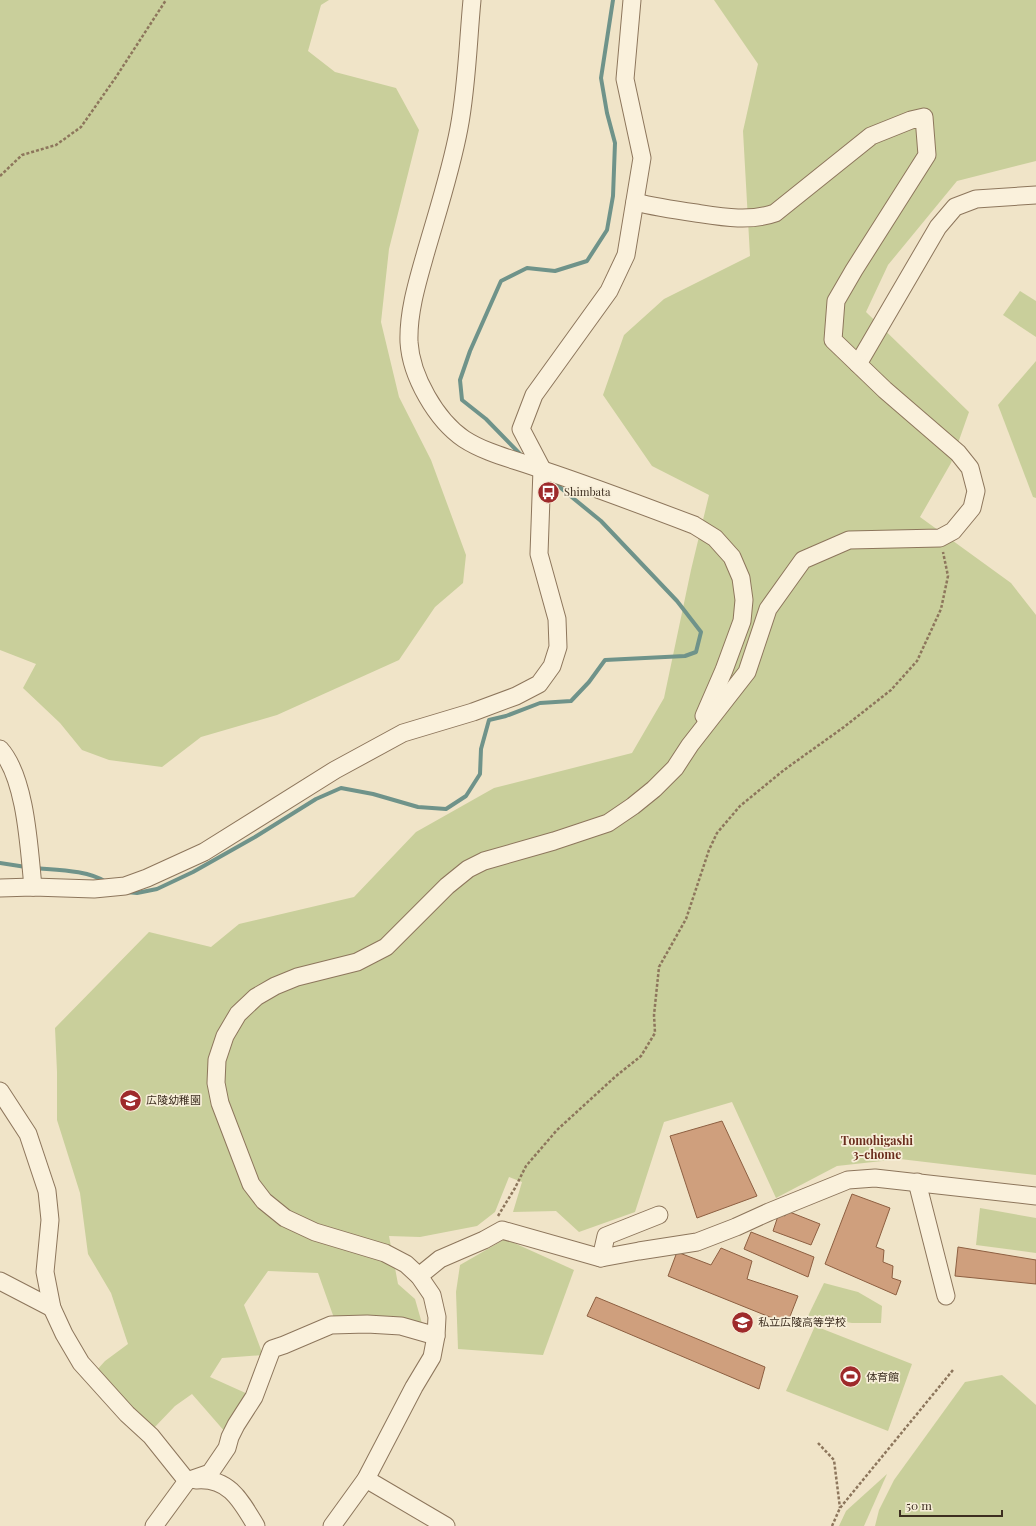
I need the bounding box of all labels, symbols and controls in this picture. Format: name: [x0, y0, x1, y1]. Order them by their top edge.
bus stop icon: Shimbata: [535, 479, 561, 505]
place label: Shimbata: [564, 484, 611, 499]
school or university icon: 広陵幼稚園: [117, 1087, 143, 1113]
place label: 広陵幼稚園: [146, 1092, 201, 1107]
district label: Tomohigashi 3-chome: [841, 1132, 913, 1162]
school or university icon: 私立広陵高等学校: [730, 1309, 756, 1335]
place label: 私立広陵高等学校: [758, 1314, 846, 1329]
sports icon: 体育館: [837, 1364, 863, 1390]
place label: 体育館: [866, 1369, 899, 1384]
scale bar: [900, 1492, 1002, 1518]
text: 50 m: [906, 1497, 932, 1513]

